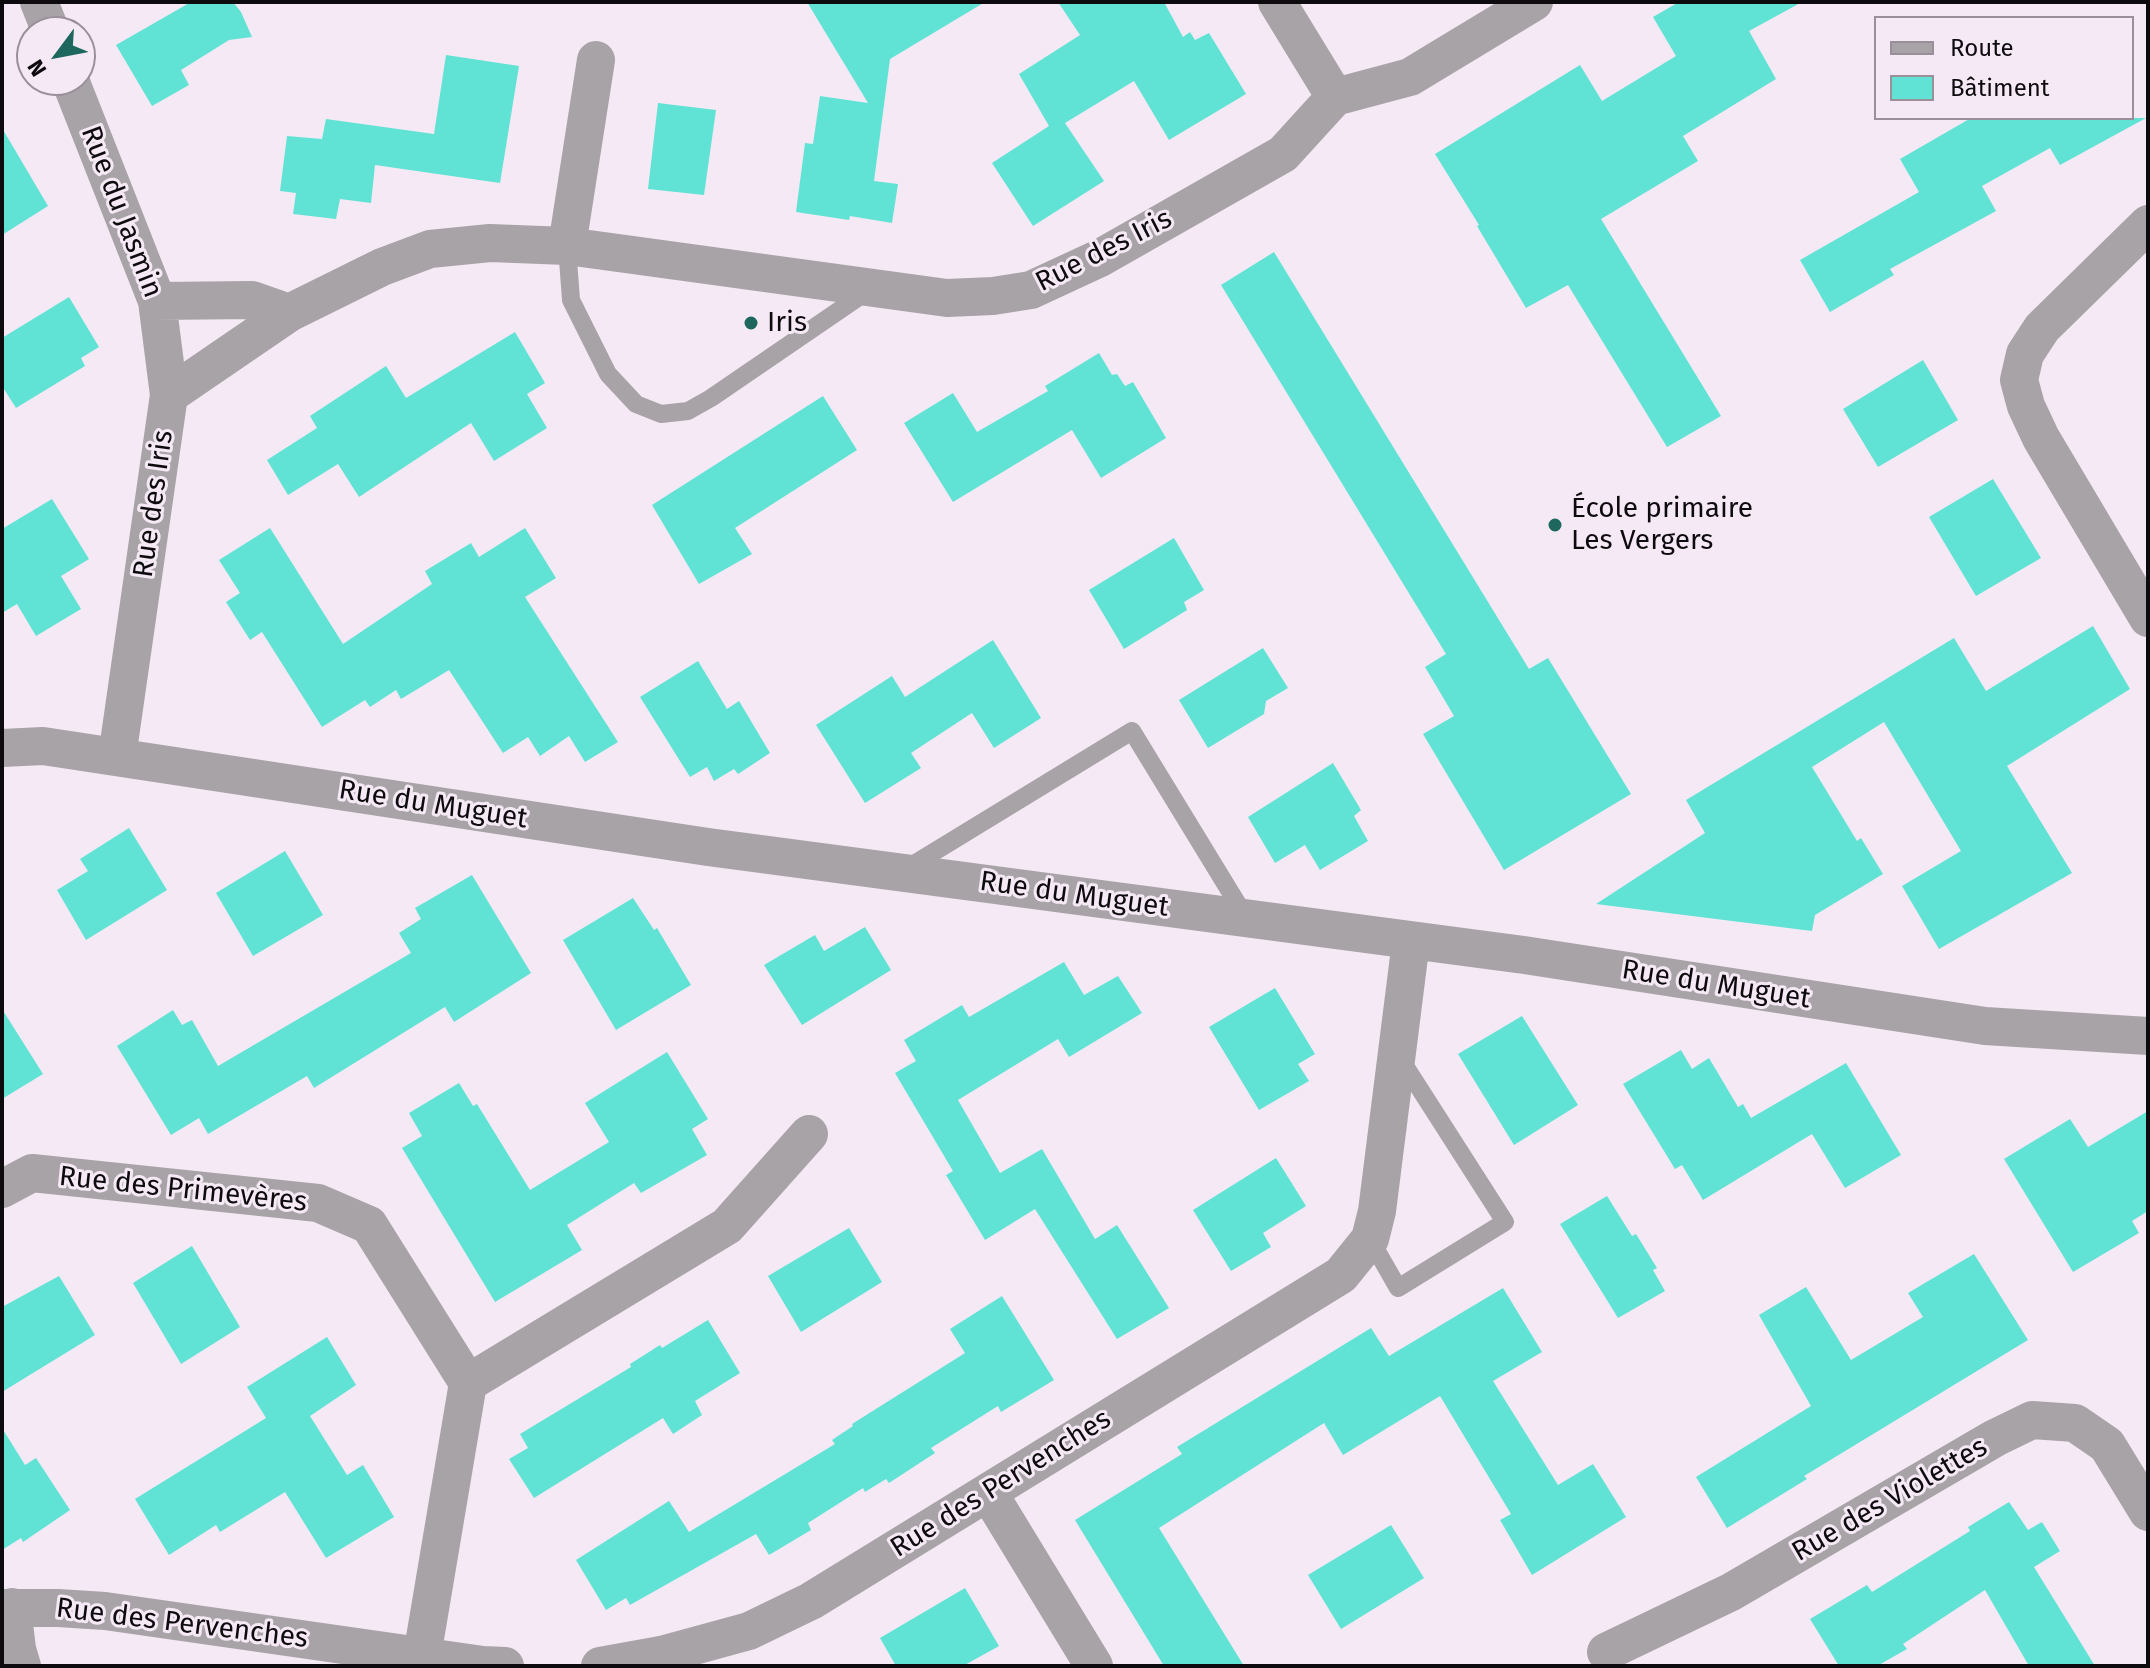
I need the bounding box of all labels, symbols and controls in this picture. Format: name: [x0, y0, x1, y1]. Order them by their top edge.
north arrow: [16, 16, 96, 96]
legend: [1874, 16, 2134, 120]
text: Route: [1950, 34, 2014, 62]
text: N: [22, 55, 52, 81]
text: Bâtiment: [1950, 74, 2049, 102]
street label: Rue du Jasmin: [73, 121, 169, 303]
street label: Rue des Iris: [1030, 202, 1178, 300]
place label: Iris: [767, 306, 807, 340]
marker: Iris: [742, 314, 760, 332]
street label: Rue des Iris: [127, 428, 181, 580]
place label: École primaire Les Vergers: [1571, 492, 1753, 558]
marker: École primaire Les Vergers: [1546, 516, 1564, 534]
street label: Rue du Muguet: [336, 774, 530, 836]
street label: Rue du Muguet: [977, 865, 1171, 925]
street label: Rue du Muguet: [1619, 954, 1813, 1016]
street label: Rue des Primevères: [57, 1160, 309, 1220]
street label: Rue des Pervenches: [885, 1403, 1117, 1565]
street label: Rue des Violettes: [1786, 1431, 1994, 1569]
street label: Rue des Pervenches: [54, 1592, 310, 1656]

